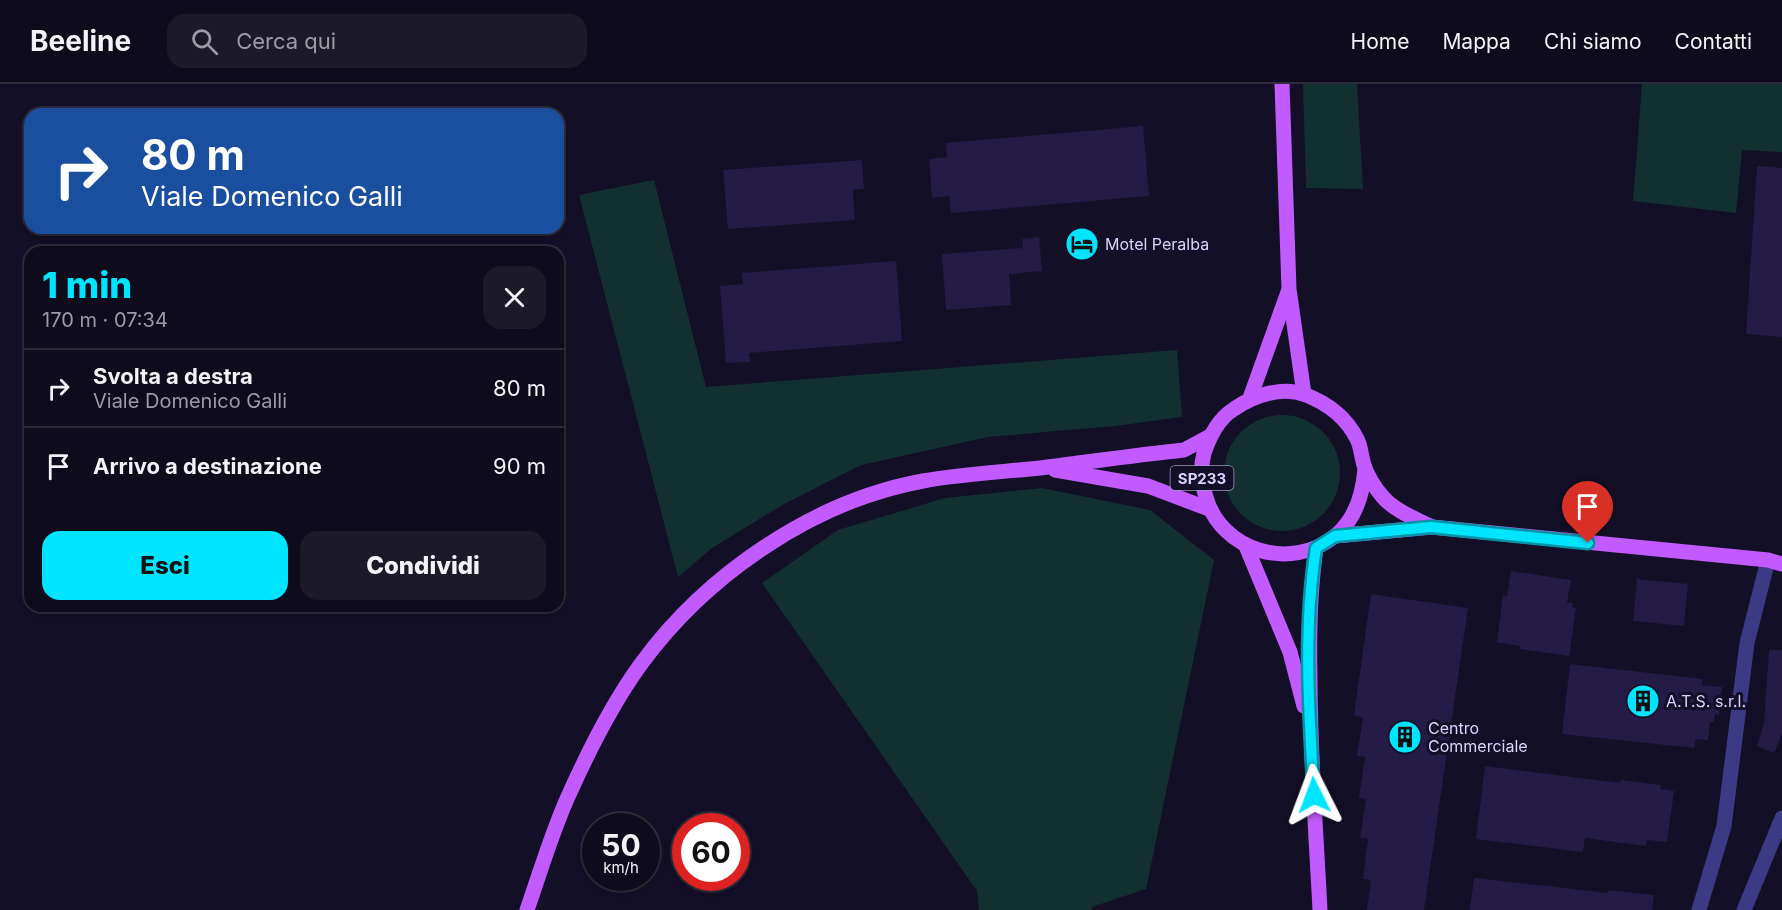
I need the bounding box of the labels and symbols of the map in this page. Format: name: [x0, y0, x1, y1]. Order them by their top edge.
hotel icon: Motel Peralba: [1064, 226, 1100, 262]
place label: Motel Peralba: [1105, 234, 1209, 254]
road number: SP233: [1170, 466, 1234, 490]
pin: [1562, 481, 1613, 543]
building icon: A.T.S. s.r.l.: [1625, 683, 1661, 719]
place label: A.T.S. s.r.l.: [1666, 691, 1746, 711]
place label: Centro Commerciale: [1428, 718, 1528, 756]
building icon: Centro Commerciale: [1387, 719, 1423, 755]
position arrow: [1282, 763, 1346, 827]
speed limit sign: 60: [672, 813, 750, 891]

